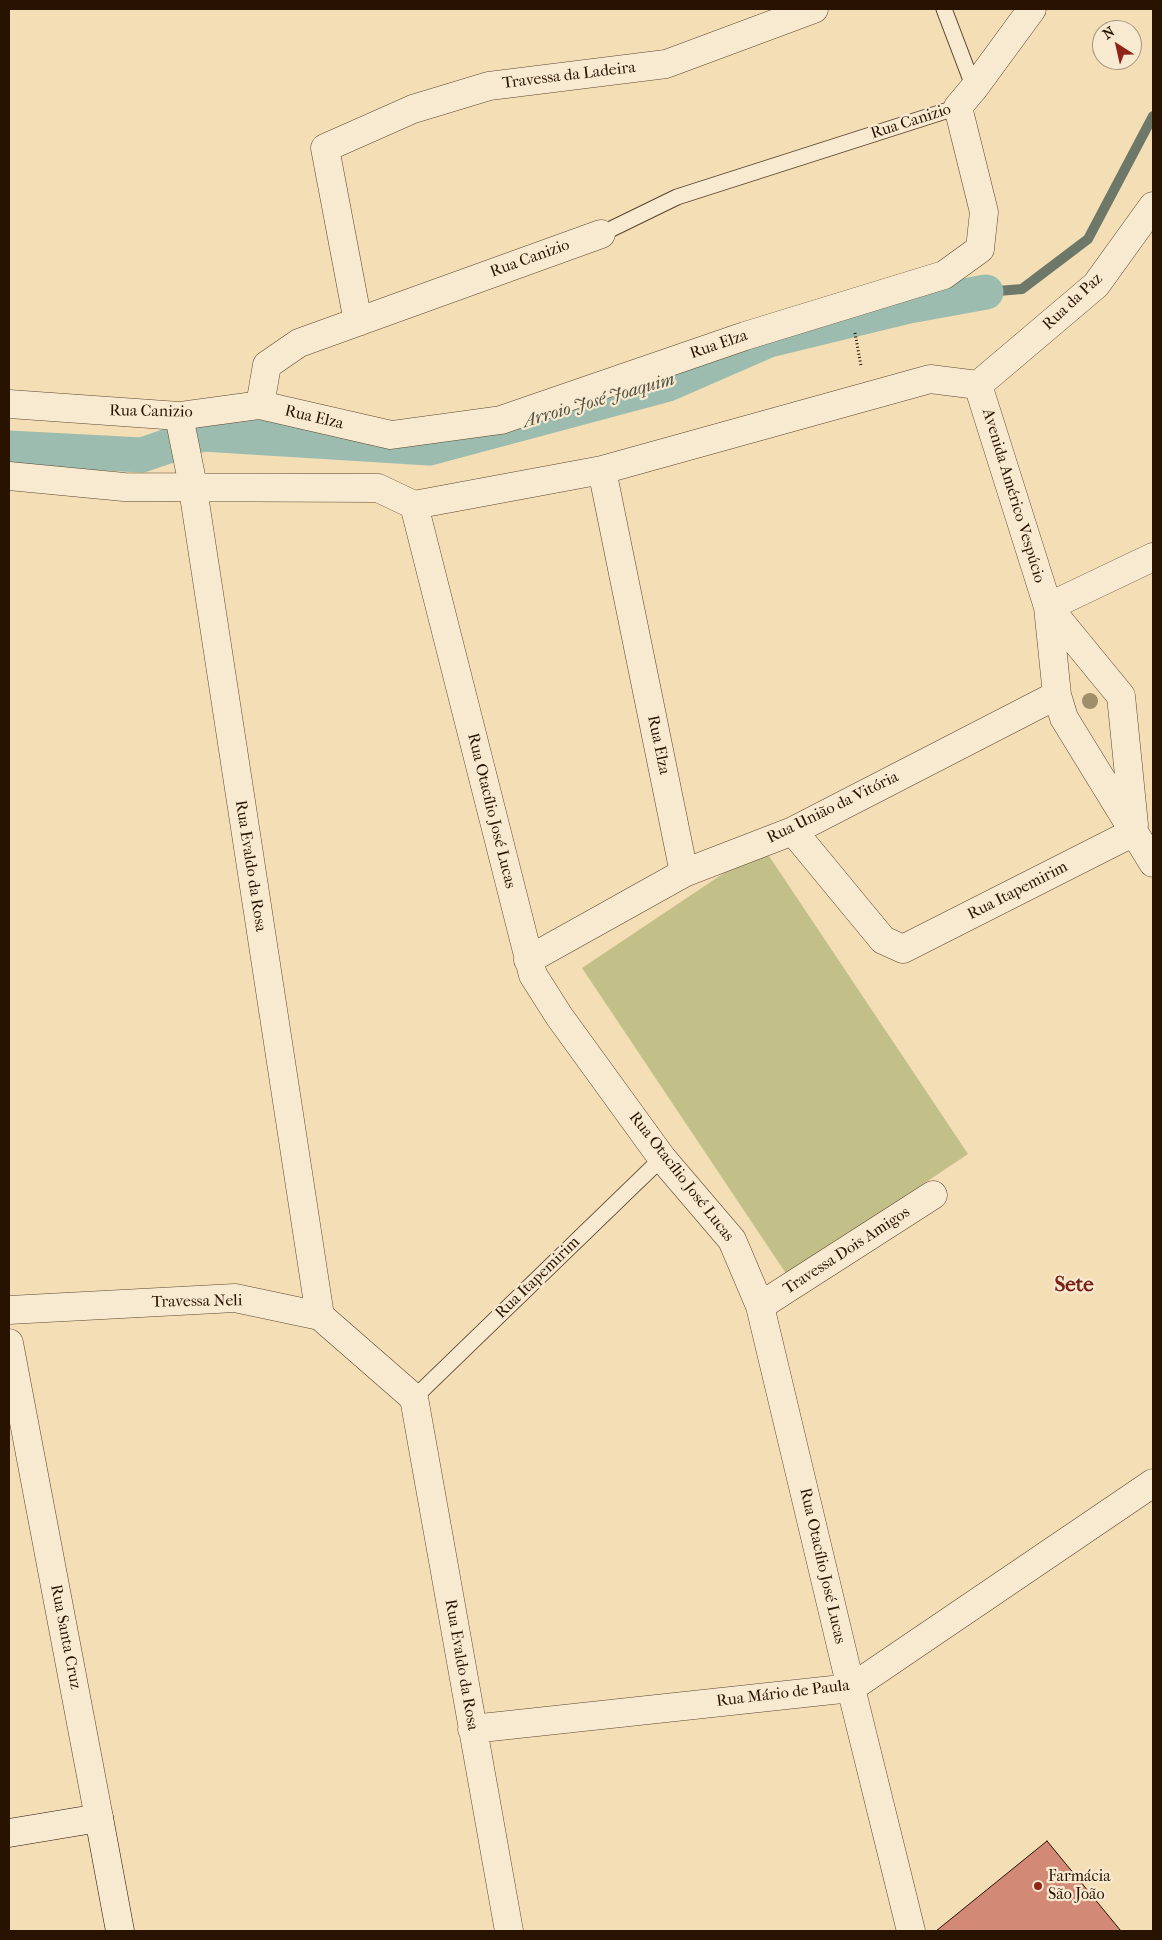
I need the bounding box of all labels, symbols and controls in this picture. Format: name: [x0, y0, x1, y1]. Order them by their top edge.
north arrow: [1092, 20, 1142, 70]
text: N: [1099, 23, 1118, 43]
street label: Travessa da Ladeira: [501, 58, 637, 94]
street label: Rua Canizio: [868, 100, 954, 144]
street label: Rua Canizio: [488, 236, 572, 282]
street label: Rua da Paz: [1039, 269, 1107, 335]
street label: Rua Elza: [688, 326, 750, 364]
water label: Arroio José Joaquim: [521, 369, 677, 433]
street label: Rua Canizio: [109, 402, 193, 422]
street label: Rua Elza: [283, 402, 345, 434]
street label: Avenida Américo Vespúcio: [977, 407, 1049, 585]
street label: Rua Elza: [642, 714, 674, 776]
street label: Rua Otacílio José Lucas: [462, 731, 520, 891]
street label: Rua União da Vitória: [764, 768, 902, 848]
street label: Rua Evaldo da Rosa: [230, 799, 270, 933]
street label: Rua Itapemirim: [965, 858, 1071, 924]
street label: Rua Otacílio José Lucas: [624, 1108, 738, 1246]
street label: Travessa Dois Amigos: [780, 1203, 914, 1299]
street label: Rua Itapemirim: [492, 1233, 584, 1323]
district label: Sete: [1054, 1273, 1094, 1299]
street label: Travessa Neli: [151, 1292, 243, 1312]
street label: Rua Otacílio José Lucas: [795, 1486, 849, 1646]
street label: Rua Santa Cruz: [45, 1583, 85, 1691]
street label: Rua Evaldo da Rosa: [440, 1598, 482, 1732]
street label: Rua Mário de Paula: [715, 1676, 851, 1712]
place label: Farmácia São João: [1048, 1867, 1111, 1905]
marker: Farmácia São João: [1032, 1880, 1044, 1892]

